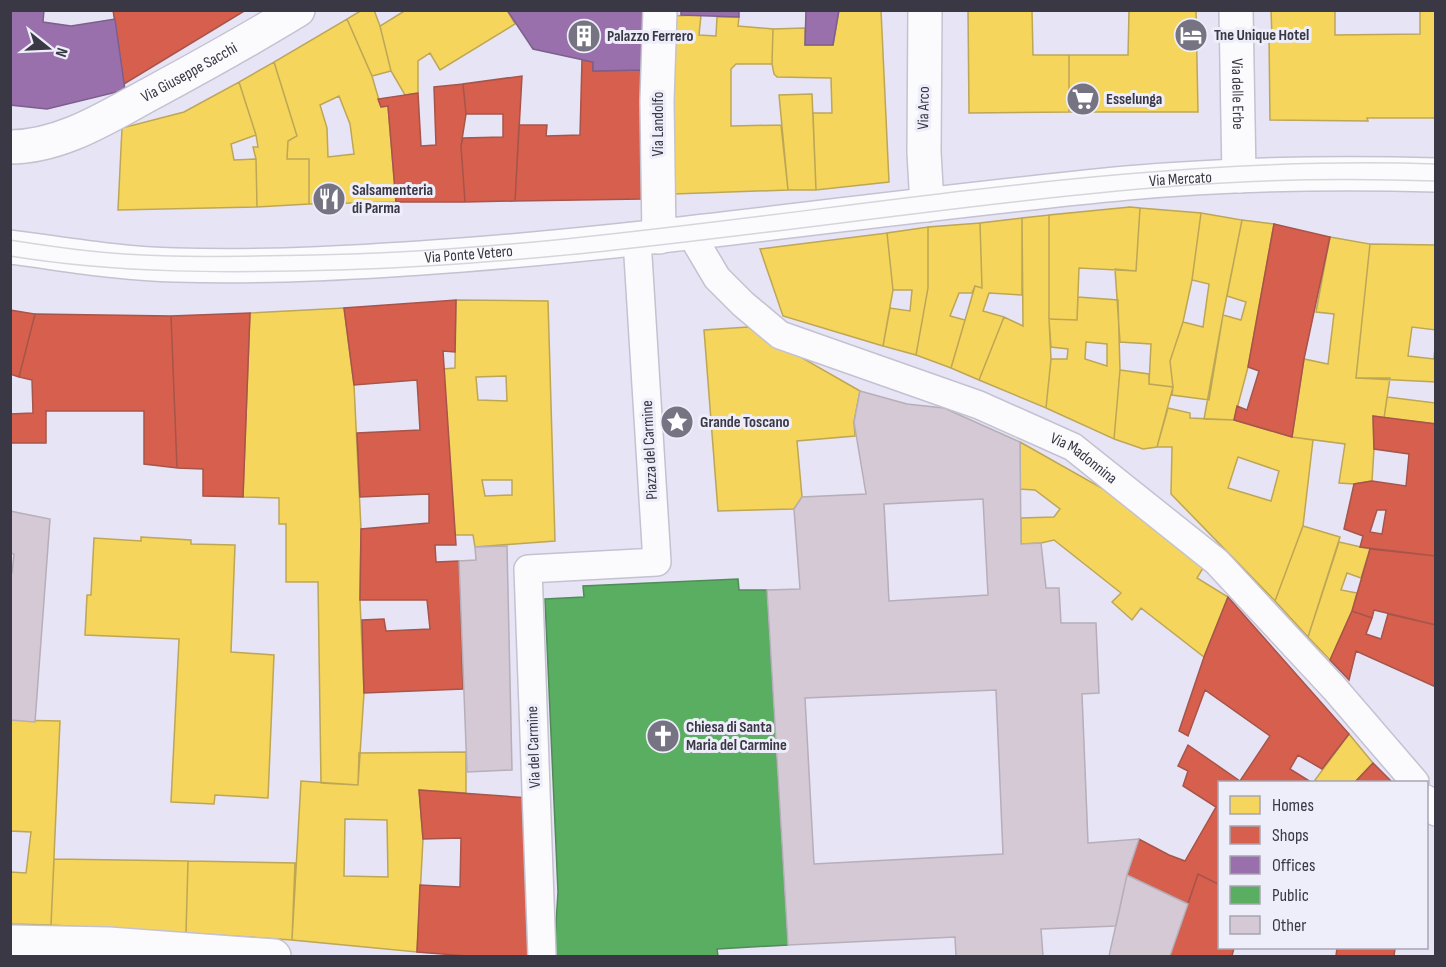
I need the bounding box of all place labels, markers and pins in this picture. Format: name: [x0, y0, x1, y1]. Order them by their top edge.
hotel icon: Tne Unique Hotel: [1173, 17, 1209, 53]
building icon: Palazzo Ferrero: [566, 18, 602, 54]
place label: Tne Unique Hotel: [1214, 26, 1309, 45]
place label: Palazzo Ferrero: [607, 27, 693, 46]
supermarket icon: Esselunga: [1065, 81, 1101, 117]
place label: Esselunga: [1106, 90, 1162, 109]
restaurant icon: Salsamenteria di Parma: [311, 181, 347, 217]
place label: Salsamenteria di Parma: [352, 181, 433, 218]
place icon: Grande Toscano: [659, 404, 695, 440]
place label: Grande Toscano: [700, 413, 789, 432]
church icon: Chiesa di Santa Maria del Carmine: [645, 718, 681, 754]
place label: Chiesa di Santa Maria del Carmine: [686, 718, 787, 755]

